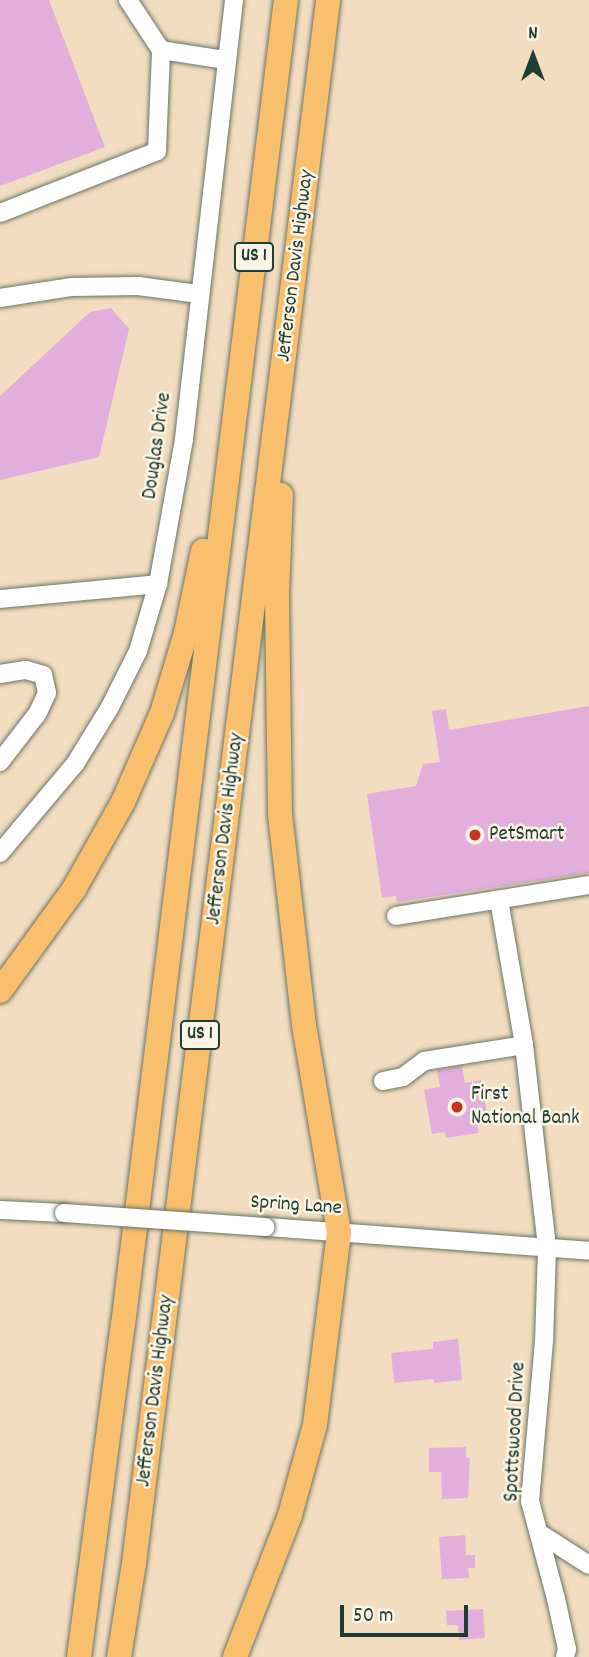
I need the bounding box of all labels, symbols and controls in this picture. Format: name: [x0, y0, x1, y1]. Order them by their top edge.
north arrow: [498, 21, 568, 91]
text: N: [528, 21, 538, 48]
street label: Jefferson Davis Highway: [272, 169, 320, 363]
road number: US 1: [233, 242, 275, 272]
street label: Douglas Drive: [138, 391, 178, 501]
street label: Jefferson Davis Highway: [202, 732, 250, 926]
place label: PetSmart: [489, 822, 565, 848]
marker: PetSmart: [467, 827, 483, 843]
road number: US 1: [179, 1020, 221, 1050]
place label: First National Bank: [471, 1082, 580, 1132]
marker: First National Bank: [449, 1099, 465, 1115]
street label: Spring Lane: [249, 1190, 343, 1222]
street label: Jefferson Davis Highway: [132, 1294, 180, 1488]
street label: Spottswood Drive: [500, 1361, 532, 1503]
scale bar: [344, 1590, 472, 1634]
text: 50 m: [353, 1602, 393, 1632]

